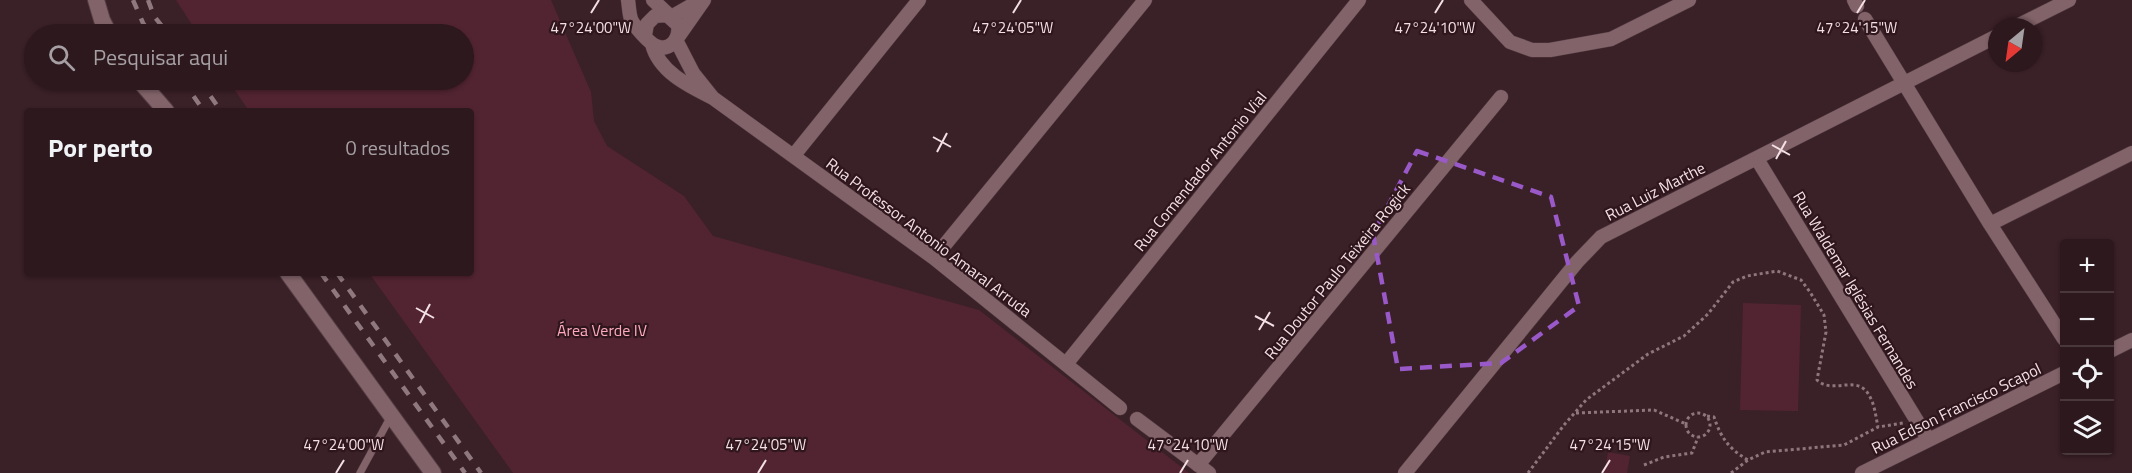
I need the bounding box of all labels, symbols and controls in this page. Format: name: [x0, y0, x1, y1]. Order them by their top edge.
text: 47°24'00"W: [551, 16, 631, 39]
text: 47°24'05"W: [973, 16, 1053, 39]
text: 47°24'10"W: [1395, 16, 1475, 39]
text: 47°24'15"W: [1817, 16, 1897, 39]
north arrow: [1988, 18, 2042, 72]
search box: [24, 24, 474, 90]
text: Pesquisar aqui: [93, 40, 228, 74]
icon: search: [45, 41, 78, 74]
street label: Rua Comendador Antonio Vial: [1128, 86, 1272, 256]
text: Por perto: [48, 128, 153, 167]
text: 0 resultados: [346, 132, 450, 163]
street label: Rua Professor Antonio Amaral Arruda: [821, 152, 1037, 322]
street label: Rua Luiz Marthe: [1601, 155, 1709, 227]
street label: Rua Doutor Paulo Teixeira Rogick: [1258, 177, 1416, 364]
street label: Rua Waldemar Iglésias Fernandes: [1787, 186, 1925, 394]
map controls: [2060, 239, 2114, 455]
button: +: [2060, 239, 2114, 293]
button: −: [2060, 293, 2114, 347]
park label: Área Verde IV: [557, 318, 647, 342]
button: locate: [2060, 347, 2114, 401]
street label: Rua Edson Francisco Scapol: [1867, 356, 2045, 460]
button: layers: [2060, 401, 2114, 455]
text: 47°24'00"W: [304, 433, 384, 456]
text: 47°24'05"W: [726, 433, 806, 456]
text: 47°24'10"W: [1148, 433, 1228, 456]
text: 47°24'15"W: [1570, 433, 1650, 456]

